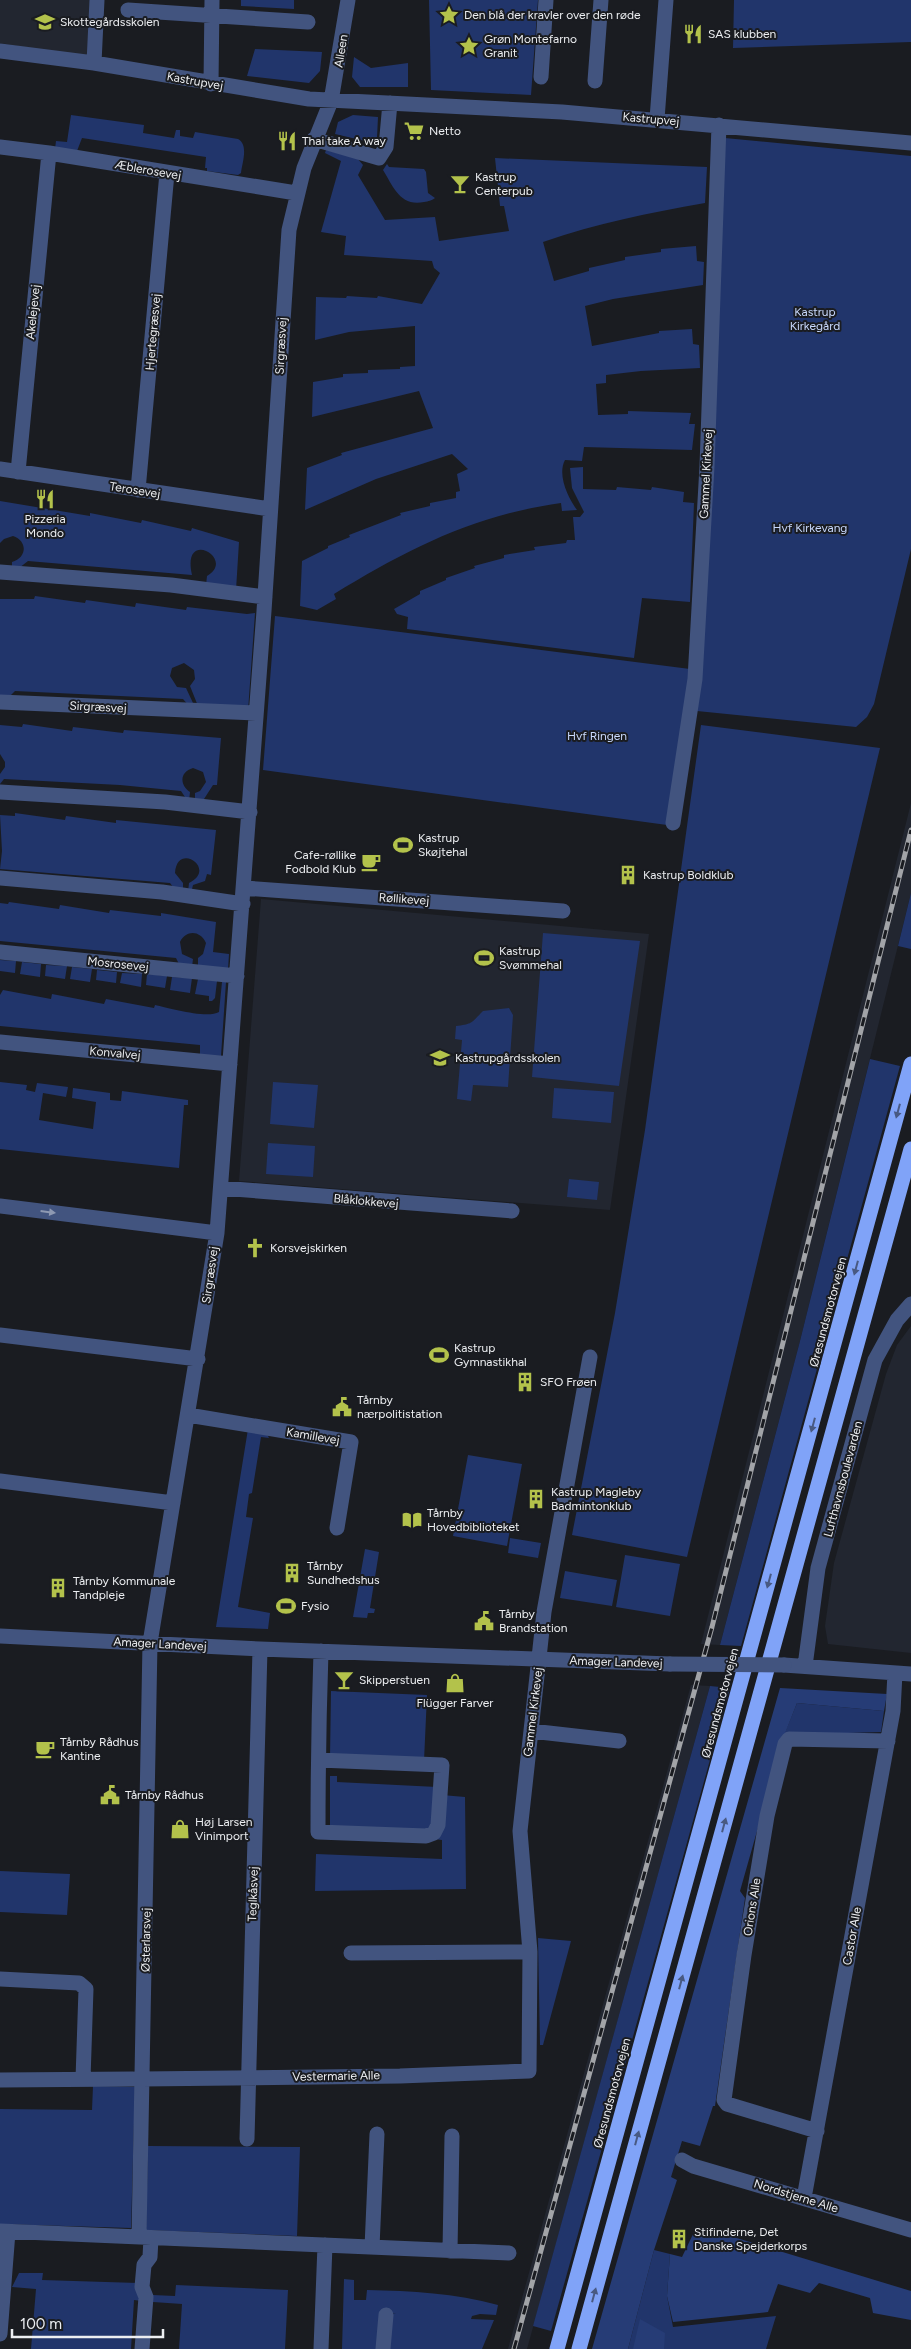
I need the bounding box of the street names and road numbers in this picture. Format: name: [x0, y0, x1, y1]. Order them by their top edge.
street label: Alleen: [331, 33, 351, 68]
street label: Kastrupvej: [166, 69, 224, 93]
street label: Kastrupvej: [622, 110, 680, 128]
street label: Æblerosevej: [114, 157, 182, 183]
street label: Akelejevej: [23, 284, 43, 340]
street label: Hjertegræsvej: [143, 293, 163, 371]
street label: Sirgræsvej: [273, 317, 289, 375]
street label: Gammel Kirkevej: [697, 429, 715, 519]
street label: Terosevej: [109, 479, 161, 501]
street label: Sirgræsvej: [69, 699, 127, 715]
street label: Røllikevej: [378, 890, 430, 908]
street label: Mosrosevej: [87, 954, 149, 974]
street label: Konvalvej: [89, 1044, 141, 1062]
street label: Blåklokkevej: [333, 1191, 399, 1211]
street label: Sirgræsvej: [199, 1246, 221, 1304]
street label: Øresundsmotorvejen: [807, 1255, 850, 1369]
street label: Lufthavnsboulevarden: [821, 1419, 865, 1538]
street label: Kamillevej: [285, 1425, 341, 1447]
street label: Amager Landevej: [113, 1635, 207, 1653]
street label: Øresundsmotorvejen: [699, 1646, 742, 1760]
street label: Amager Landevej: [569, 1653, 663, 1671]
street label: Gammel Kirkevej: [521, 1667, 545, 1757]
street label: Teglkåsvej: [245, 1866, 261, 1922]
street label: Orions Alle: [741, 1877, 764, 1937]
street label: Castor Alle: [840, 1905, 864, 1966]
street label: Østerlarsvej: [138, 1908, 154, 1972]
street label: Øresundsmotorvejen: [591, 2036, 634, 2150]
street label: Vestermarie Alle: [292, 2068, 380, 2084]
street label: Nordstjerne Alle: [752, 2177, 840, 2216]

